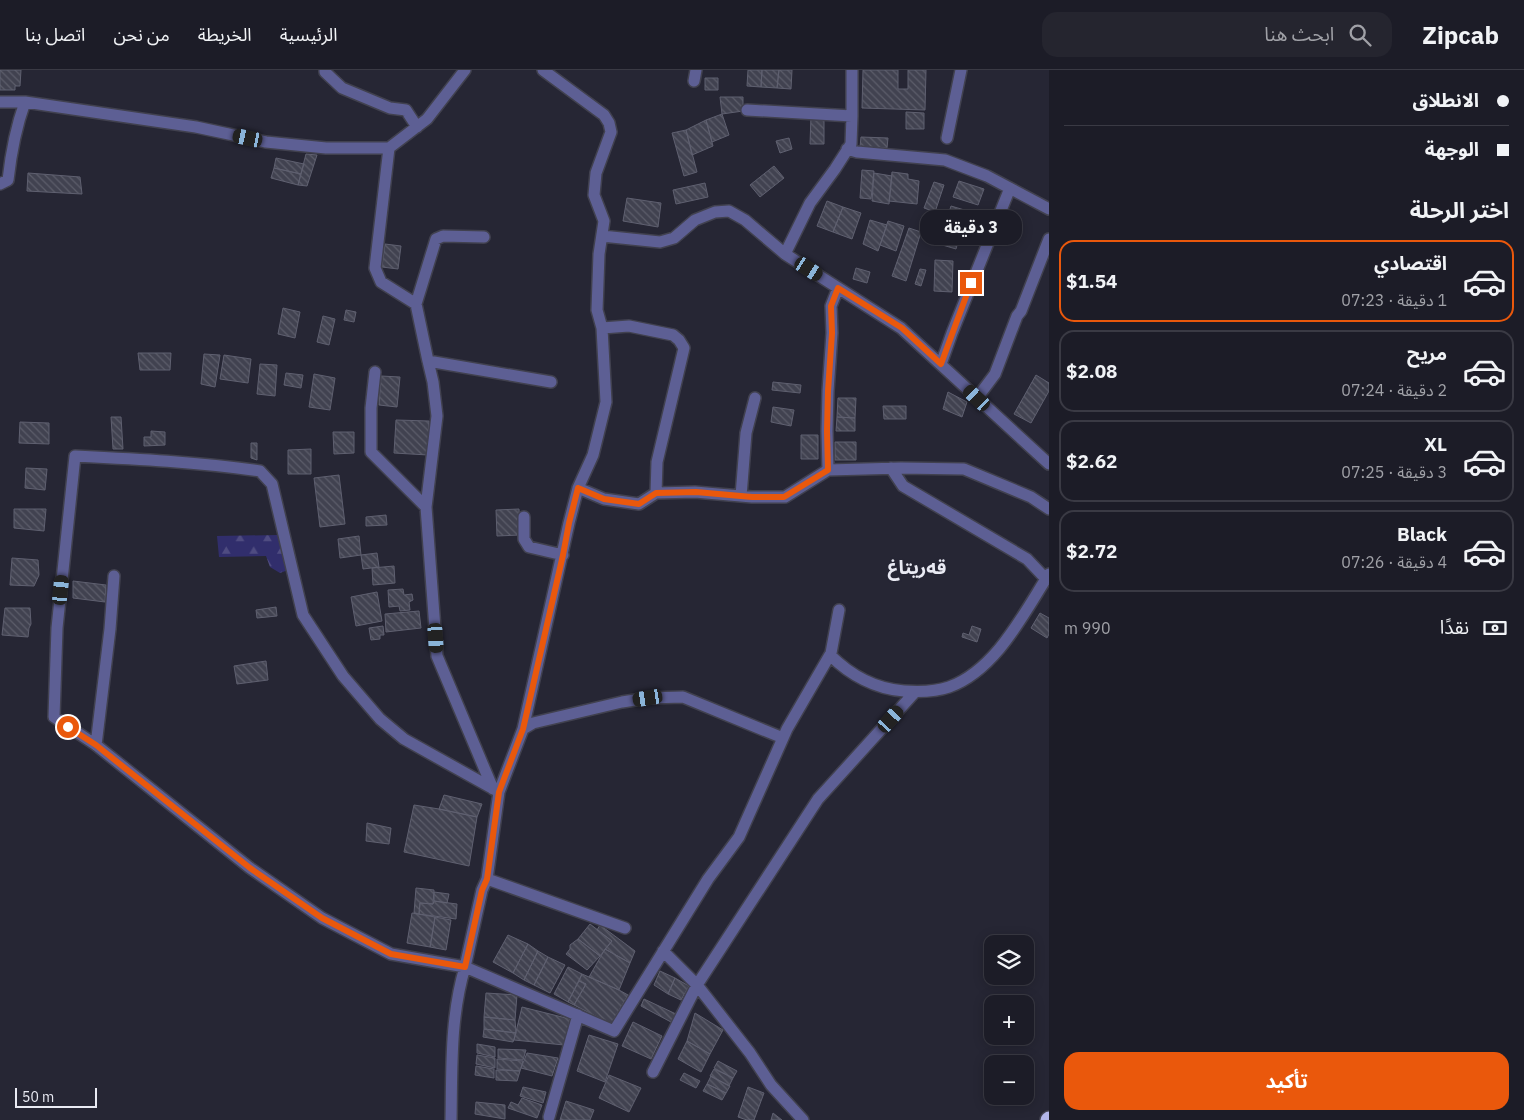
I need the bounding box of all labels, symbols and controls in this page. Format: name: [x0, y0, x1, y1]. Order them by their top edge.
search box: [1042, 12, 1392, 57]
text: Zipcab: [1422, 19, 1499, 51]
icon: search: [1346, 21, 1374, 49]
text: ابحث هنا: [1264, 22, 1334, 46]
text: اتصل بنا: [25, 23, 85, 46]
text: من نحن: [113, 23, 170, 46]
text: الخريطة: [198, 23, 252, 46]
text: الرئيسية: [280, 23, 338, 46]
text: الانطلاق: [1413, 88, 1479, 112]
car: [231, 128, 264, 148]
text: الوجهة: [1425, 137, 1479, 161]
text: اختر الرحلة: [1410, 195, 1509, 224]
callout: 3 دقيقة: [920, 210, 1022, 246]
text: 3 دقيقة: [944, 217, 998, 237]
text: اقتصادي: [1374, 251, 1447, 275]
car: [792, 255, 825, 283]
icon: car: [1462, 259, 1507, 304]
text: $1.54: [1066, 269, 1118, 293]
route end: [960, 272, 982, 294]
text: 1 دقيقة · 07:23: [1341, 290, 1447, 310]
text: مريح: [1407, 341, 1447, 365]
icon: car: [1462, 349, 1507, 394]
text: $2.08: [1066, 359, 1118, 383]
text: 2 دقيقة · 07:24: [1341, 380, 1447, 400]
car: [960, 382, 993, 414]
text: XL: [1424, 432, 1447, 456]
icon: car: [1462, 439, 1507, 484]
text: $2.62: [1066, 449, 1118, 473]
text: 3 دقيقة · 07:25: [1341, 462, 1447, 482]
text: Black: [1397, 522, 1447, 546]
icon: car: [1462, 529, 1507, 574]
text: $2.72: [1066, 539, 1118, 563]
text: 4 دقيقة · 07:26: [1341, 552, 1447, 572]
district label: قەریتاغ: [888, 555, 946, 581]
car: [51, 574, 70, 606]
icon: cash: [1481, 614, 1509, 642]
text: نقدًا: [1440, 615, 1469, 639]
text: 990 m: [1064, 618, 1111, 638]
car: [427, 623, 444, 653]
car: [632, 688, 663, 708]
car: [875, 703, 906, 735]
route start: [57, 716, 79, 738]
map controls: [984, 935, 1034, 1105]
button: layers: [984, 935, 1034, 985]
button: +: [984, 995, 1034, 1045]
button: تأكيد: [1064, 1052, 1509, 1110]
button: −: [984, 1055, 1034, 1105]
scale bar: [15, 1085, 98, 1108]
text: 50 m: [22, 1088, 54, 1106]

